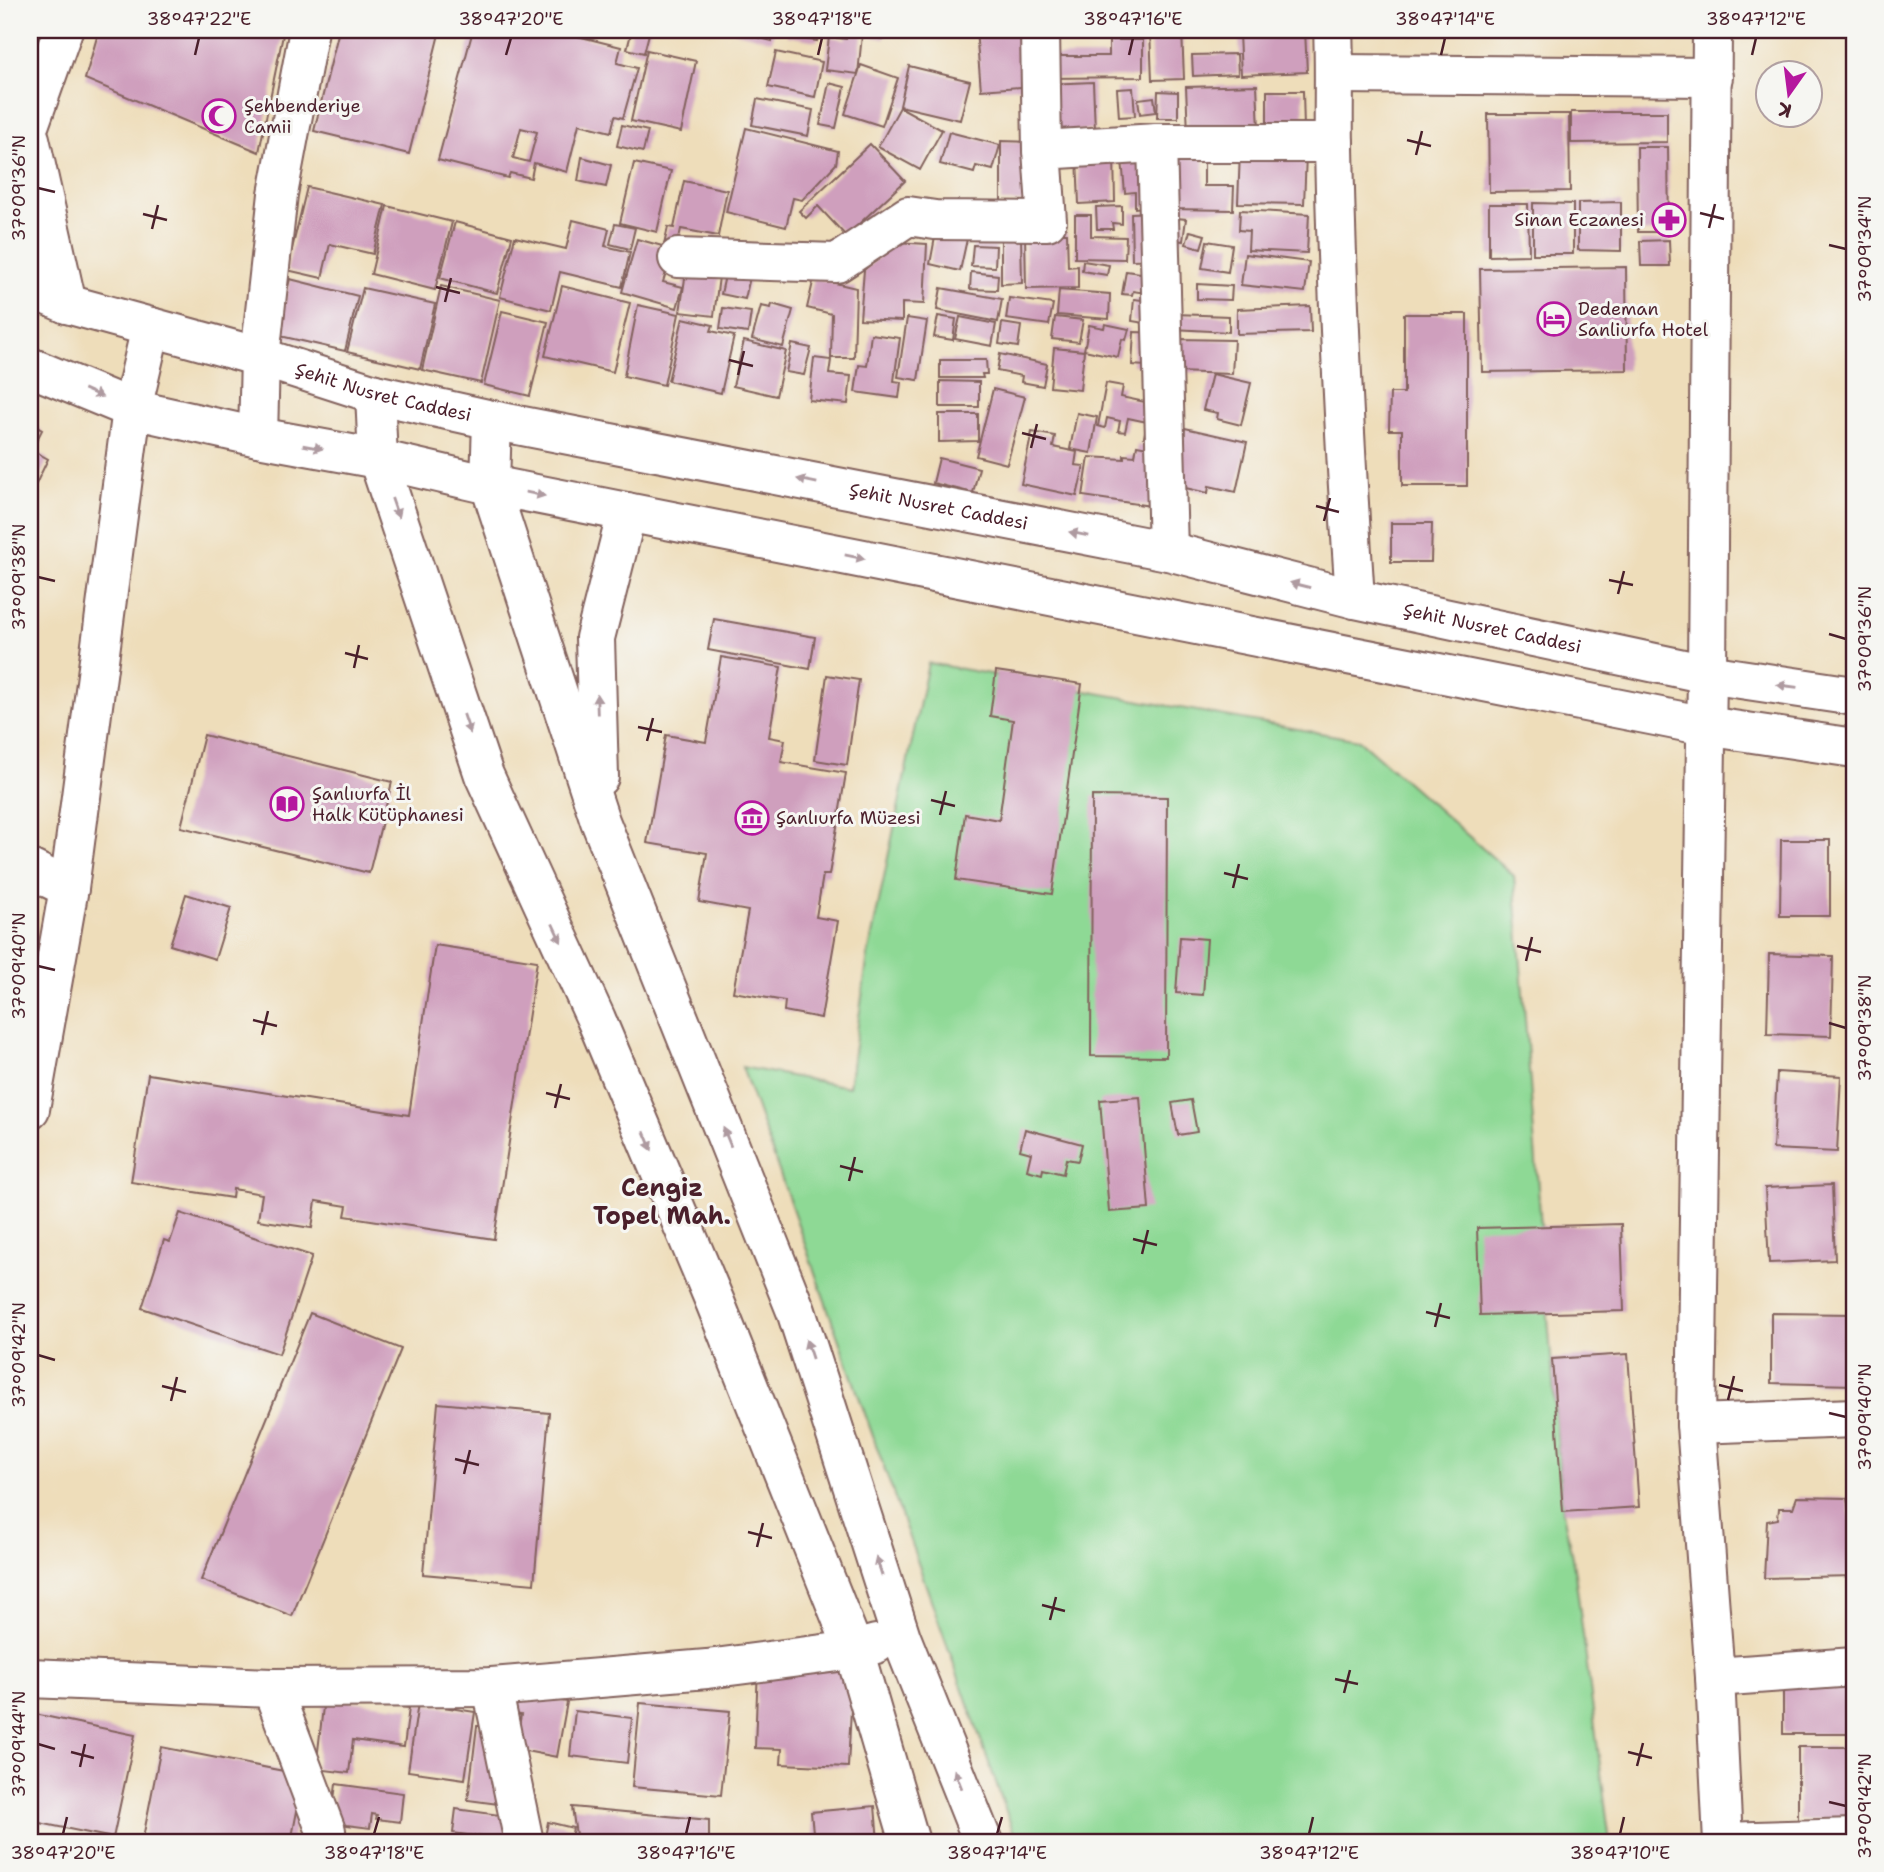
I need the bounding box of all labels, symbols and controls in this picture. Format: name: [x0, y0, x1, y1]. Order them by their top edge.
text: 38°47'22"E: [147, 7, 251, 31]
text: 38°47'20"E: [458, 7, 564, 31]
text: 38°47'18"E: [772, 7, 872, 31]
text: 38°47'16"E: [1083, 7, 1183, 31]
text: 38°47'14"E: [1395, 7, 1495, 31]
text: 38°47'12"E: [1706, 7, 1806, 31]
north arrow: [1755, 60, 1825, 130]
place label: Şehbenderiye Camii: [244, 94, 361, 139]
text: K: [1776, 96, 1794, 124]
mosque icon: Şehbenderiye Camii: [200, 97, 238, 135]
text: 37°09'36"N: [7, 135, 31, 241]
text: 37°09'34"N: [1853, 196, 1877, 302]
pharmacy icon: Sinan Eczanesi: [1650, 201, 1688, 239]
place label: Sinan Eczanesi: [1514, 208, 1644, 232]
place label: Dedeman Sanliurfa Hotel: [1578, 297, 1709, 342]
hotel icon: Dedeman Sanliurfa Hotel: [1535, 300, 1573, 338]
street label: Şehit Nusret Caddesi: [292, 357, 474, 427]
one-way arrow: [82, 388, 103, 399]
one-way arrow: [302, 442, 324, 453]
one-way arrow: [796, 475, 818, 486]
street label: Şehit Nusret Caddesi: [847, 477, 1030, 536]
one-way arrow: [524, 489, 546, 500]
one-way arrow: [390, 498, 401, 519]
text: 37°09'38"N: [7, 523, 31, 631]
one-way arrow: [1068, 528, 1090, 539]
one-way arrow: [844, 552, 866, 563]
one-way arrow: [1289, 579, 1311, 590]
text: 37°09'36"N: [1853, 586, 1877, 692]
street label: Şehit Nusret Caddesi: [1401, 598, 1583, 659]
one-way arrow: [1776, 680, 1798, 691]
one-way arrow: [591, 693, 602, 715]
one-way arrow: [462, 714, 473, 735]
place label: Şanlıurfa İl Halk Kütüphanesi: [312, 782, 464, 827]
library icon: Şanlıurfa İl Halk Kütüphanesi: [268, 785, 306, 823]
museum icon: Şanlıurfa Müzesi: [733, 799, 771, 837]
place label: Şanlıurfa Müzesi: [776, 806, 921, 830]
text: 37°09'40"N: [7, 912, 31, 1020]
one-way arrow: [551, 923, 563, 943]
text: 37°09'38"N: [1853, 974, 1877, 1082]
one-way arrow: [721, 1127, 732, 1148]
one-way arrow: [642, 1131, 653, 1152]
district label: Cengiz Topel Mah.: [593, 1172, 731, 1232]
text: 37°09'42"N: [7, 1302, 31, 1408]
one-way arrow: [803, 1339, 814, 1360]
text: 37°09'40"N: [1853, 1363, 1877, 1471]
one-way arrow: [873, 1555, 883, 1576]
text: 37°09'44"N: [7, 1691, 31, 1797]
text: 37°09'42"N: [1853, 1753, 1877, 1859]
one-way arrow: [953, 1768, 964, 1789]
text: 38°47'20"E: [10, 1841, 116, 1865]
text: 38°47'18"E: [324, 1841, 424, 1865]
text: 38°47'16"E: [636, 1841, 736, 1865]
text: 38°47'14"E: [947, 1841, 1047, 1865]
text: 38°47'12"E: [1259, 1841, 1359, 1865]
text: 38°47'10"E: [1570, 1841, 1670, 1865]

